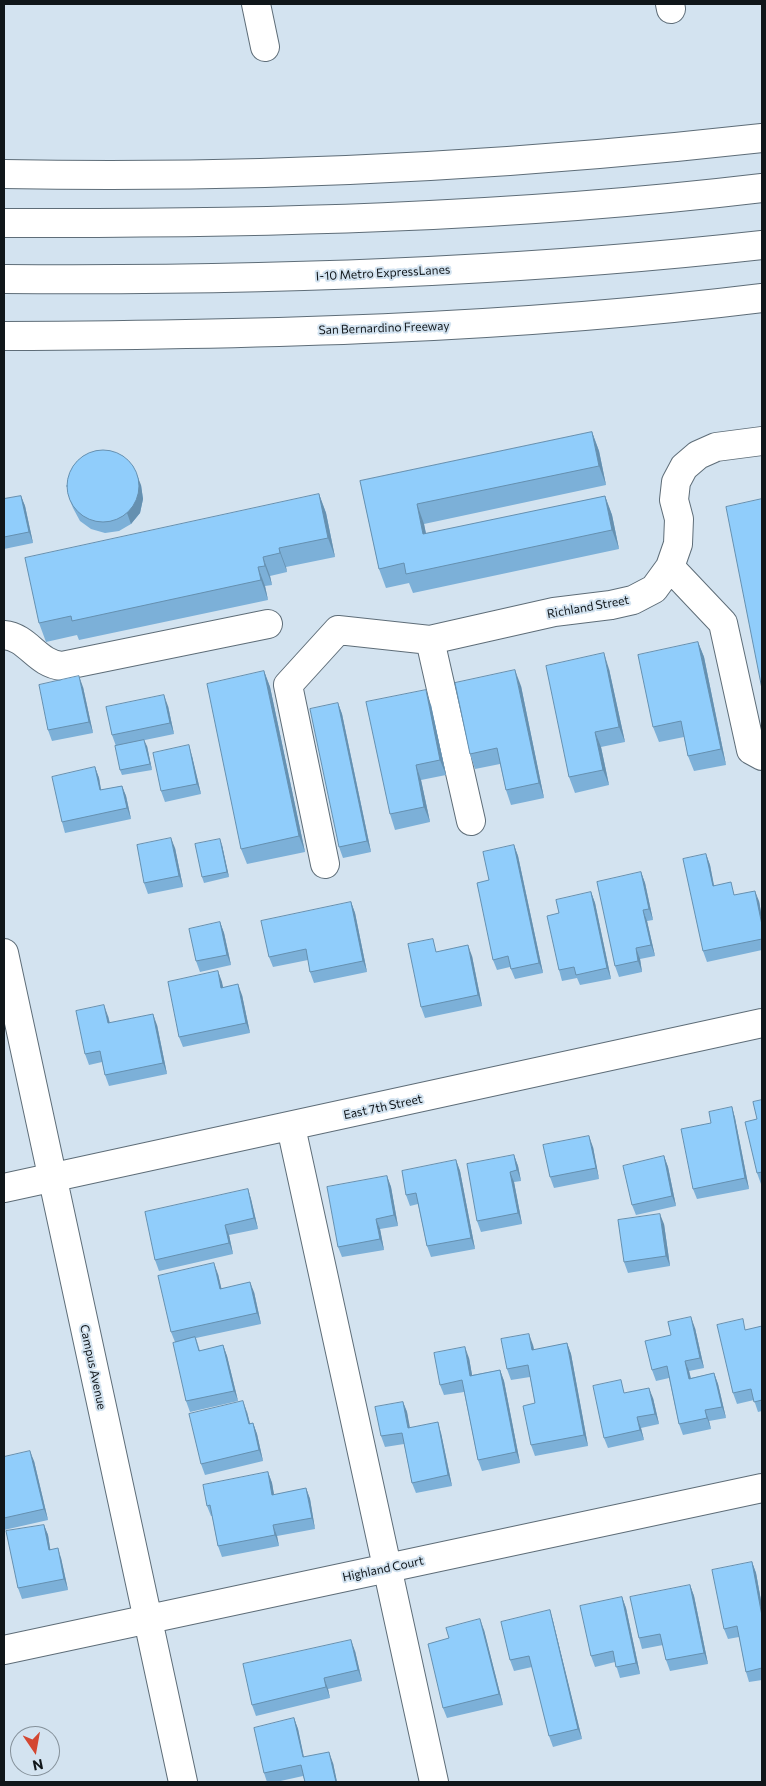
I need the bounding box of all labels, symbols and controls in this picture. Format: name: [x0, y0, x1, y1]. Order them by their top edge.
street label: I-10 Metro ExpressLanes: [315, 262, 451, 284]
street label: San Bernardino Freeway: [318, 319, 450, 337]
street label: Richland Street: [546, 593, 630, 621]
street label: East 7th Street: [342, 1092, 424, 1122]
street label: Campus Avenue: [77, 1323, 109, 1411]
street label: Highland Court: [341, 1553, 425, 1585]
north arrow: [10, 1726, 60, 1776]
text: N: [31, 1756, 45, 1775]

